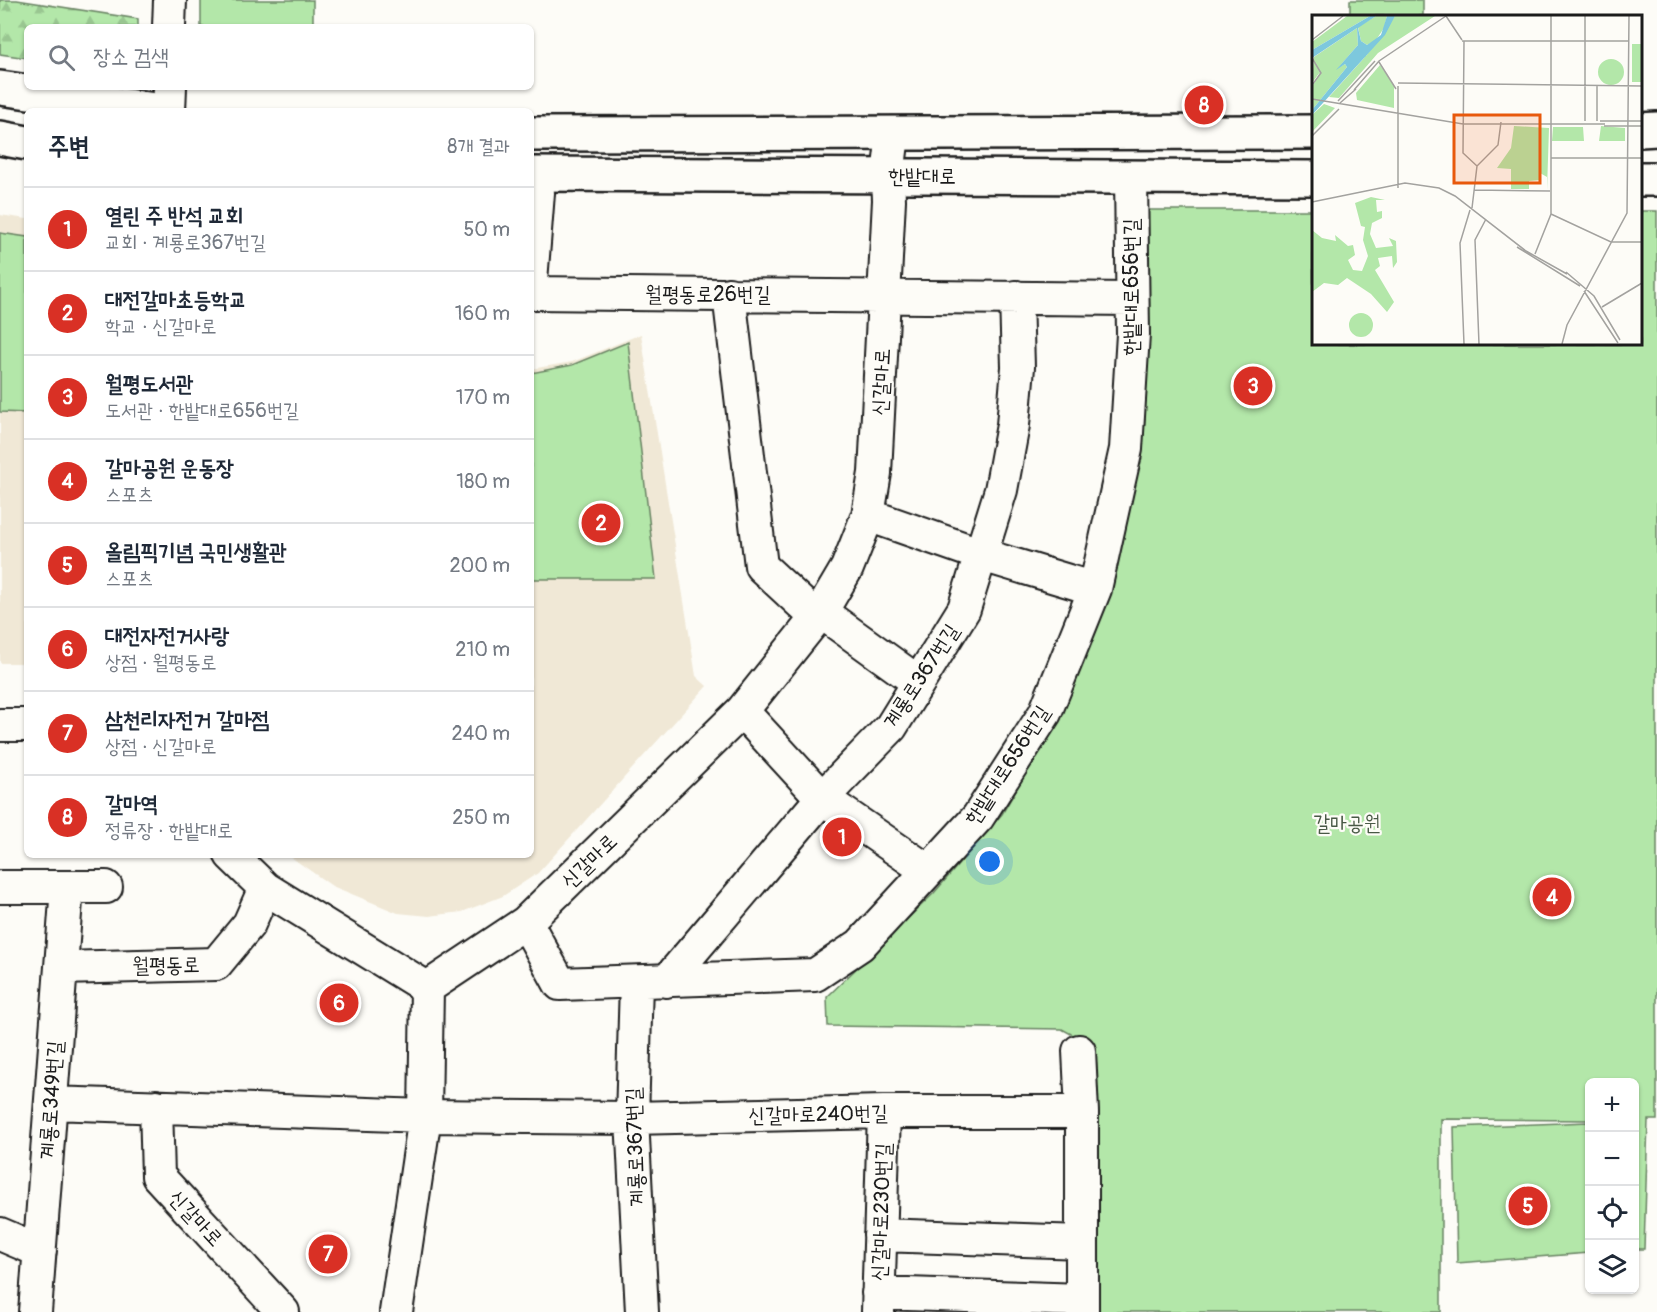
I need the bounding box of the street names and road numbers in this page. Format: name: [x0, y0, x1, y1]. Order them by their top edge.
street label: 한밭대로: [888, 163, 956, 190]
street label: 한밭대로656번길: [1118, 218, 1145, 356]
street label: 월평동로26번길: [645, 281, 771, 308]
street label: 신갈마로: [866, 348, 897, 416]
street label: 계룡로367번길: [878, 619, 965, 734]
street label: 한밭대로656번길: [959, 700, 1056, 830]
street label: 신갈마로: [556, 828, 623, 895]
street label: 월평동로: [132, 951, 200, 980]
street label: 계룡로349번길: [34, 1040, 69, 1160]
street label: 계룡로367번길: [620, 1087, 651, 1207]
street label: 신갈마로240번길: [748, 1100, 888, 1129]
street label: 신갈마로230번길: [866, 1142, 897, 1282]
street label: 신갈마로: [163, 1184, 229, 1252]

